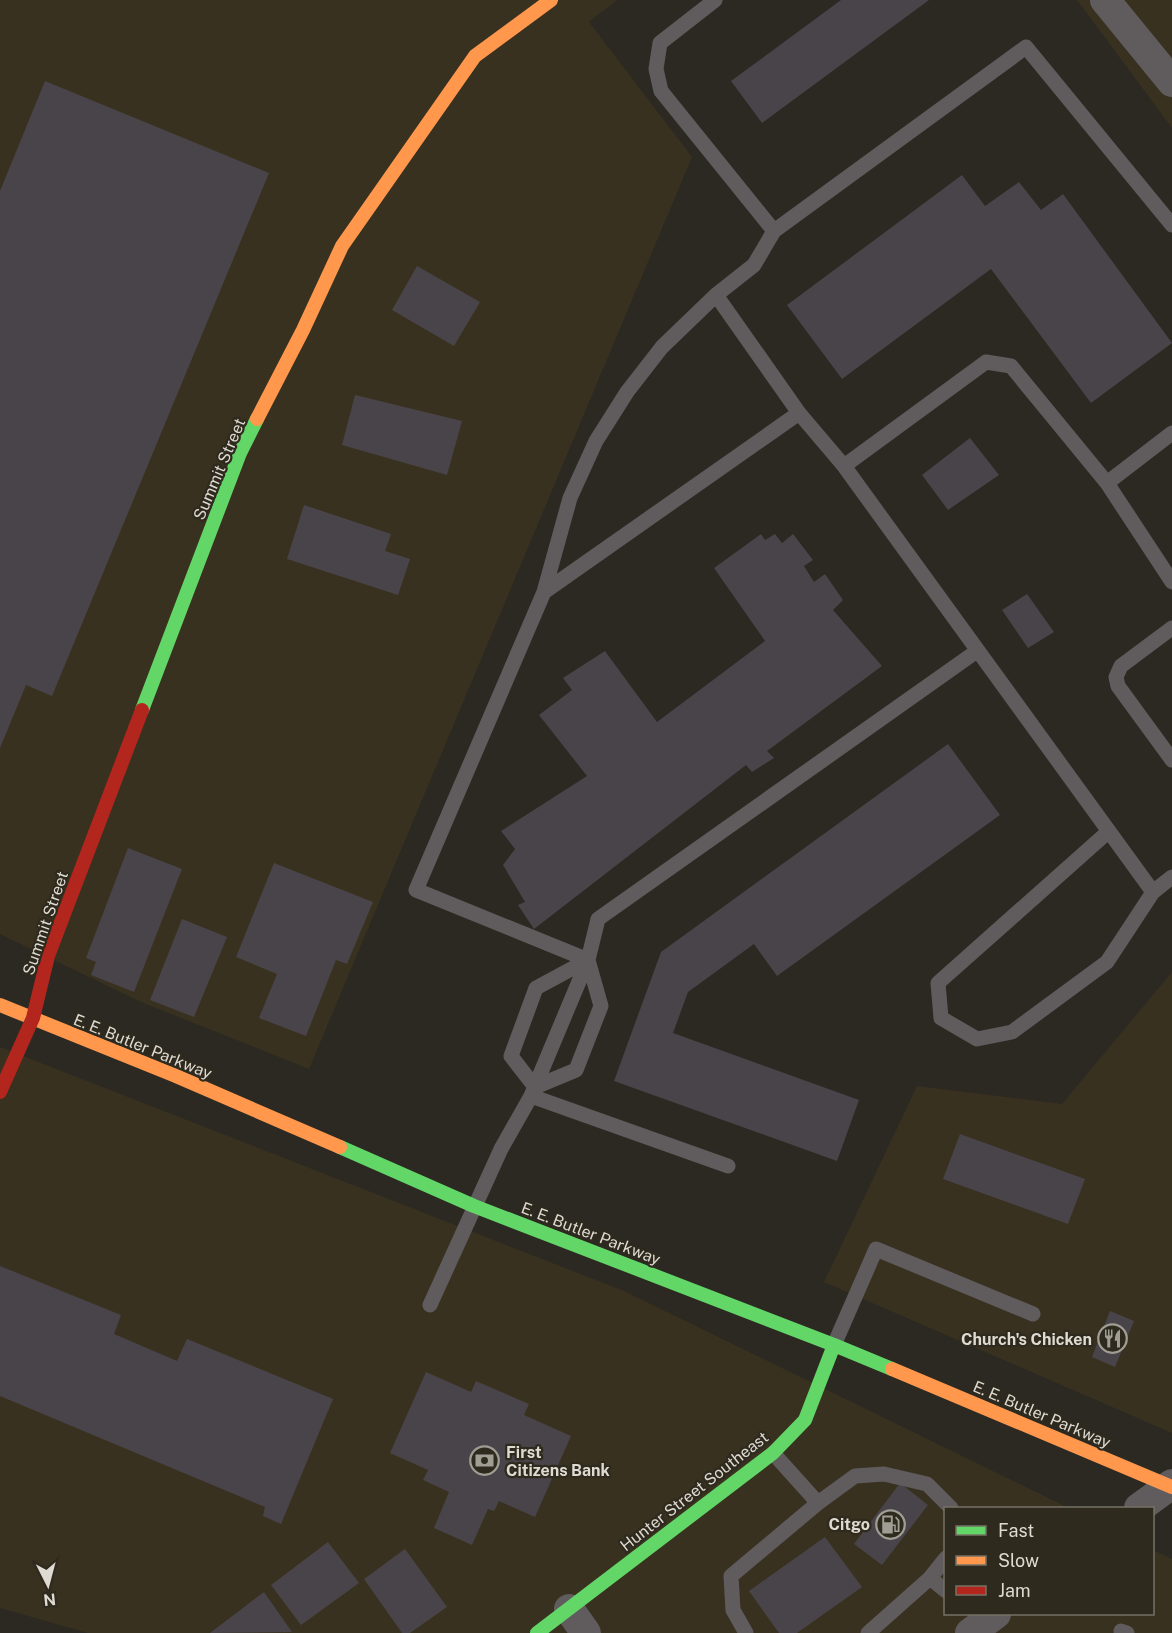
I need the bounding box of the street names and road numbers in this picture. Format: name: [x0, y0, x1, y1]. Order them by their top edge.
street label: Summit Street: [189, 415, 249, 523]
street label: Summit Street: [19, 869, 72, 978]
street label: E. E. Butler Parkway: [71, 1010, 215, 1083]
street label: E. E. Butler Parkway: [519, 1198, 663, 1269]
street label: E. E. Butler Parkway: [970, 1377, 1114, 1452]
street label: Hunter Street Southeast: [616, 1428, 772, 1555]

